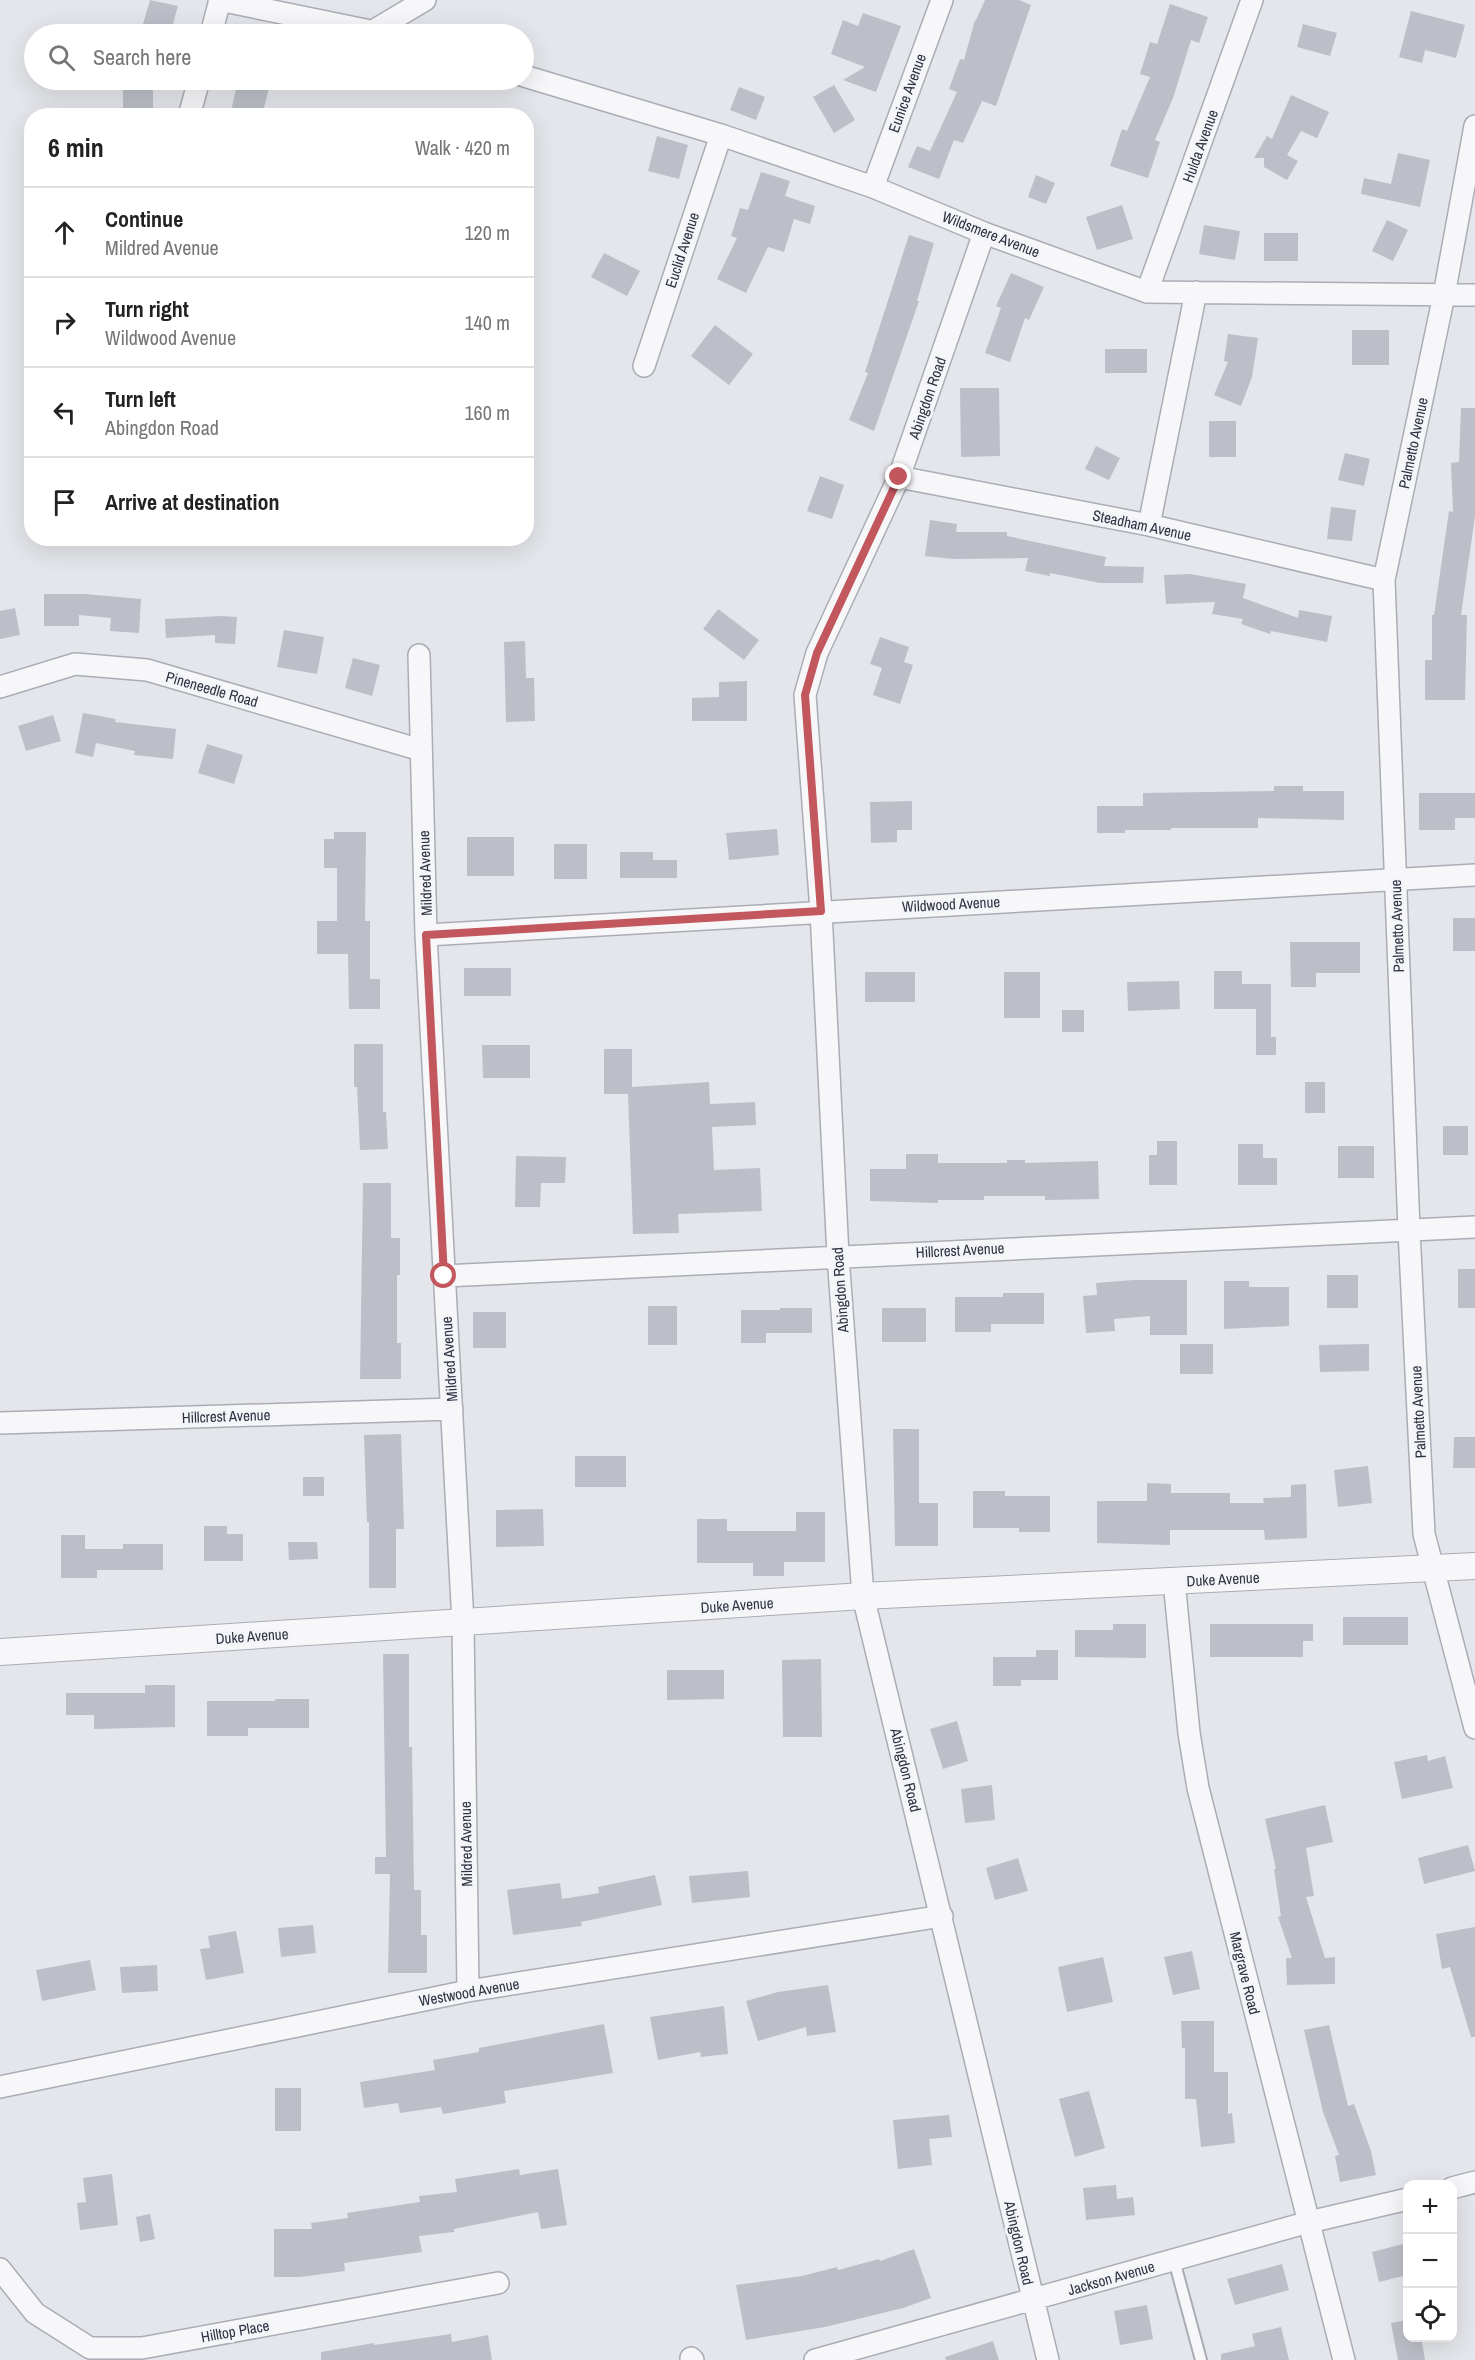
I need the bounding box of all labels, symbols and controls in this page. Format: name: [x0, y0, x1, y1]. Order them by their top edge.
search box: [24, 24, 534, 90]
icon: search: [45, 41, 78, 74]
text: Search here: [93, 42, 191, 72]
street label: Eunice Avenue: [883, 50, 931, 135]
street label: Hulda Avenue: [1177, 106, 1223, 185]
text: 6 min: [48, 130, 104, 165]
text: Walk · 420 m: [415, 134, 510, 161]
text: Continue: [105, 204, 183, 234]
street label: Wildsmere Avenue: [939, 206, 1043, 262]
street label: Euclid Avenue: [660, 209, 704, 291]
icon: ahead: [48, 216, 81, 249]
text: 120 m: [464, 219, 510, 246]
text: Mildred Avenue: [105, 234, 219, 261]
text: Turn right: [105, 294, 189, 324]
icon: right: [48, 306, 81, 339]
text: 140 m: [464, 309, 510, 336]
text: Wildwood Avenue: [105, 324, 236, 351]
street label: Abingdon Road: [903, 354, 951, 443]
text: Turn left: [105, 384, 176, 414]
street label: Palmetto Avenue: [1393, 395, 1433, 491]
icon: left: [48, 396, 81, 429]
text: 160 m: [464, 399, 510, 426]
text: Abingdon Road: [105, 414, 219, 441]
route end: [885, 463, 911, 489]
icon: arrive: [48, 486, 81, 519]
text: Arrive at destination: [105, 487, 279, 517]
street label: Steadham Avenue: [1091, 504, 1193, 546]
street label: Pineneedle Road: [163, 666, 261, 712]
street label: Mildred Avenue: [413, 830, 437, 916]
street label: Palmetto Avenue: [1385, 879, 1409, 973]
street label: Wildwood Avenue: [901, 891, 1001, 917]
street label: Hillcrest Avenue: [915, 1237, 1005, 1263]
street label: Abingdon Road: [827, 1247, 854, 1334]
route start: [430, 1262, 456, 1288]
street label: Mildred Avenue: [436, 1316, 462, 1402]
street label: Palmetto Avenue: [1405, 1365, 1431, 1459]
street label: Hillcrest Avenue: [181, 1404, 271, 1428]
street label: Duke Avenue: [1186, 1567, 1260, 1591]
street label: Duke Avenue: [700, 1592, 774, 1618]
street label: Duke Avenue: [215, 1623, 289, 1649]
street label: Abingdon Road: [885, 1725, 927, 1814]
street label: Mildred Avenue: [455, 1801, 477, 1887]
street label: Margrave Road: [1225, 1929, 1265, 2017]
street label: Westwood Avenue: [417, 1973, 521, 2011]
map controls: [1403, 2180, 1457, 2342]
button: +: [1403, 2180, 1457, 2234]
street label: Abingdon Road: [999, 2198, 1039, 2287]
button: −: [1403, 2234, 1457, 2288]
street label: Jackson Avenue: [1065, 2256, 1157, 2300]
button: locate: [1403, 2288, 1457, 2342]
street label: Hilltop Place: [199, 2315, 271, 2347]

